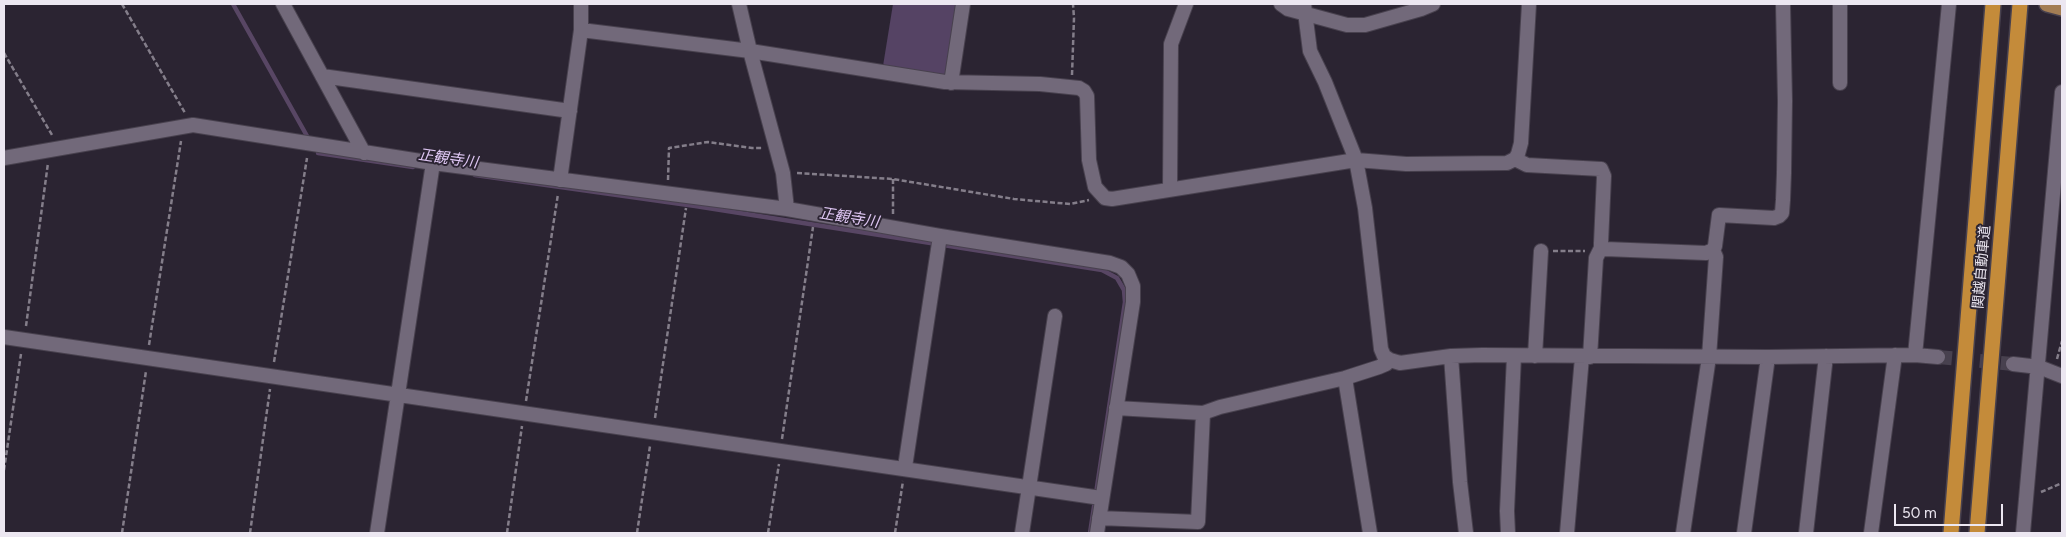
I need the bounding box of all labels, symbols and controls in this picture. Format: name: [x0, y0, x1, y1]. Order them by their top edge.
water label: 正観寺川: [417, 146, 479, 172]
water label: 正観寺川: [818, 204, 880, 232]
street label: 関越自動車道: [1970, 224, 1994, 310]
scale bar: [1896, 494, 2005, 526]
text: 50 m: [1902, 504, 1937, 522]

